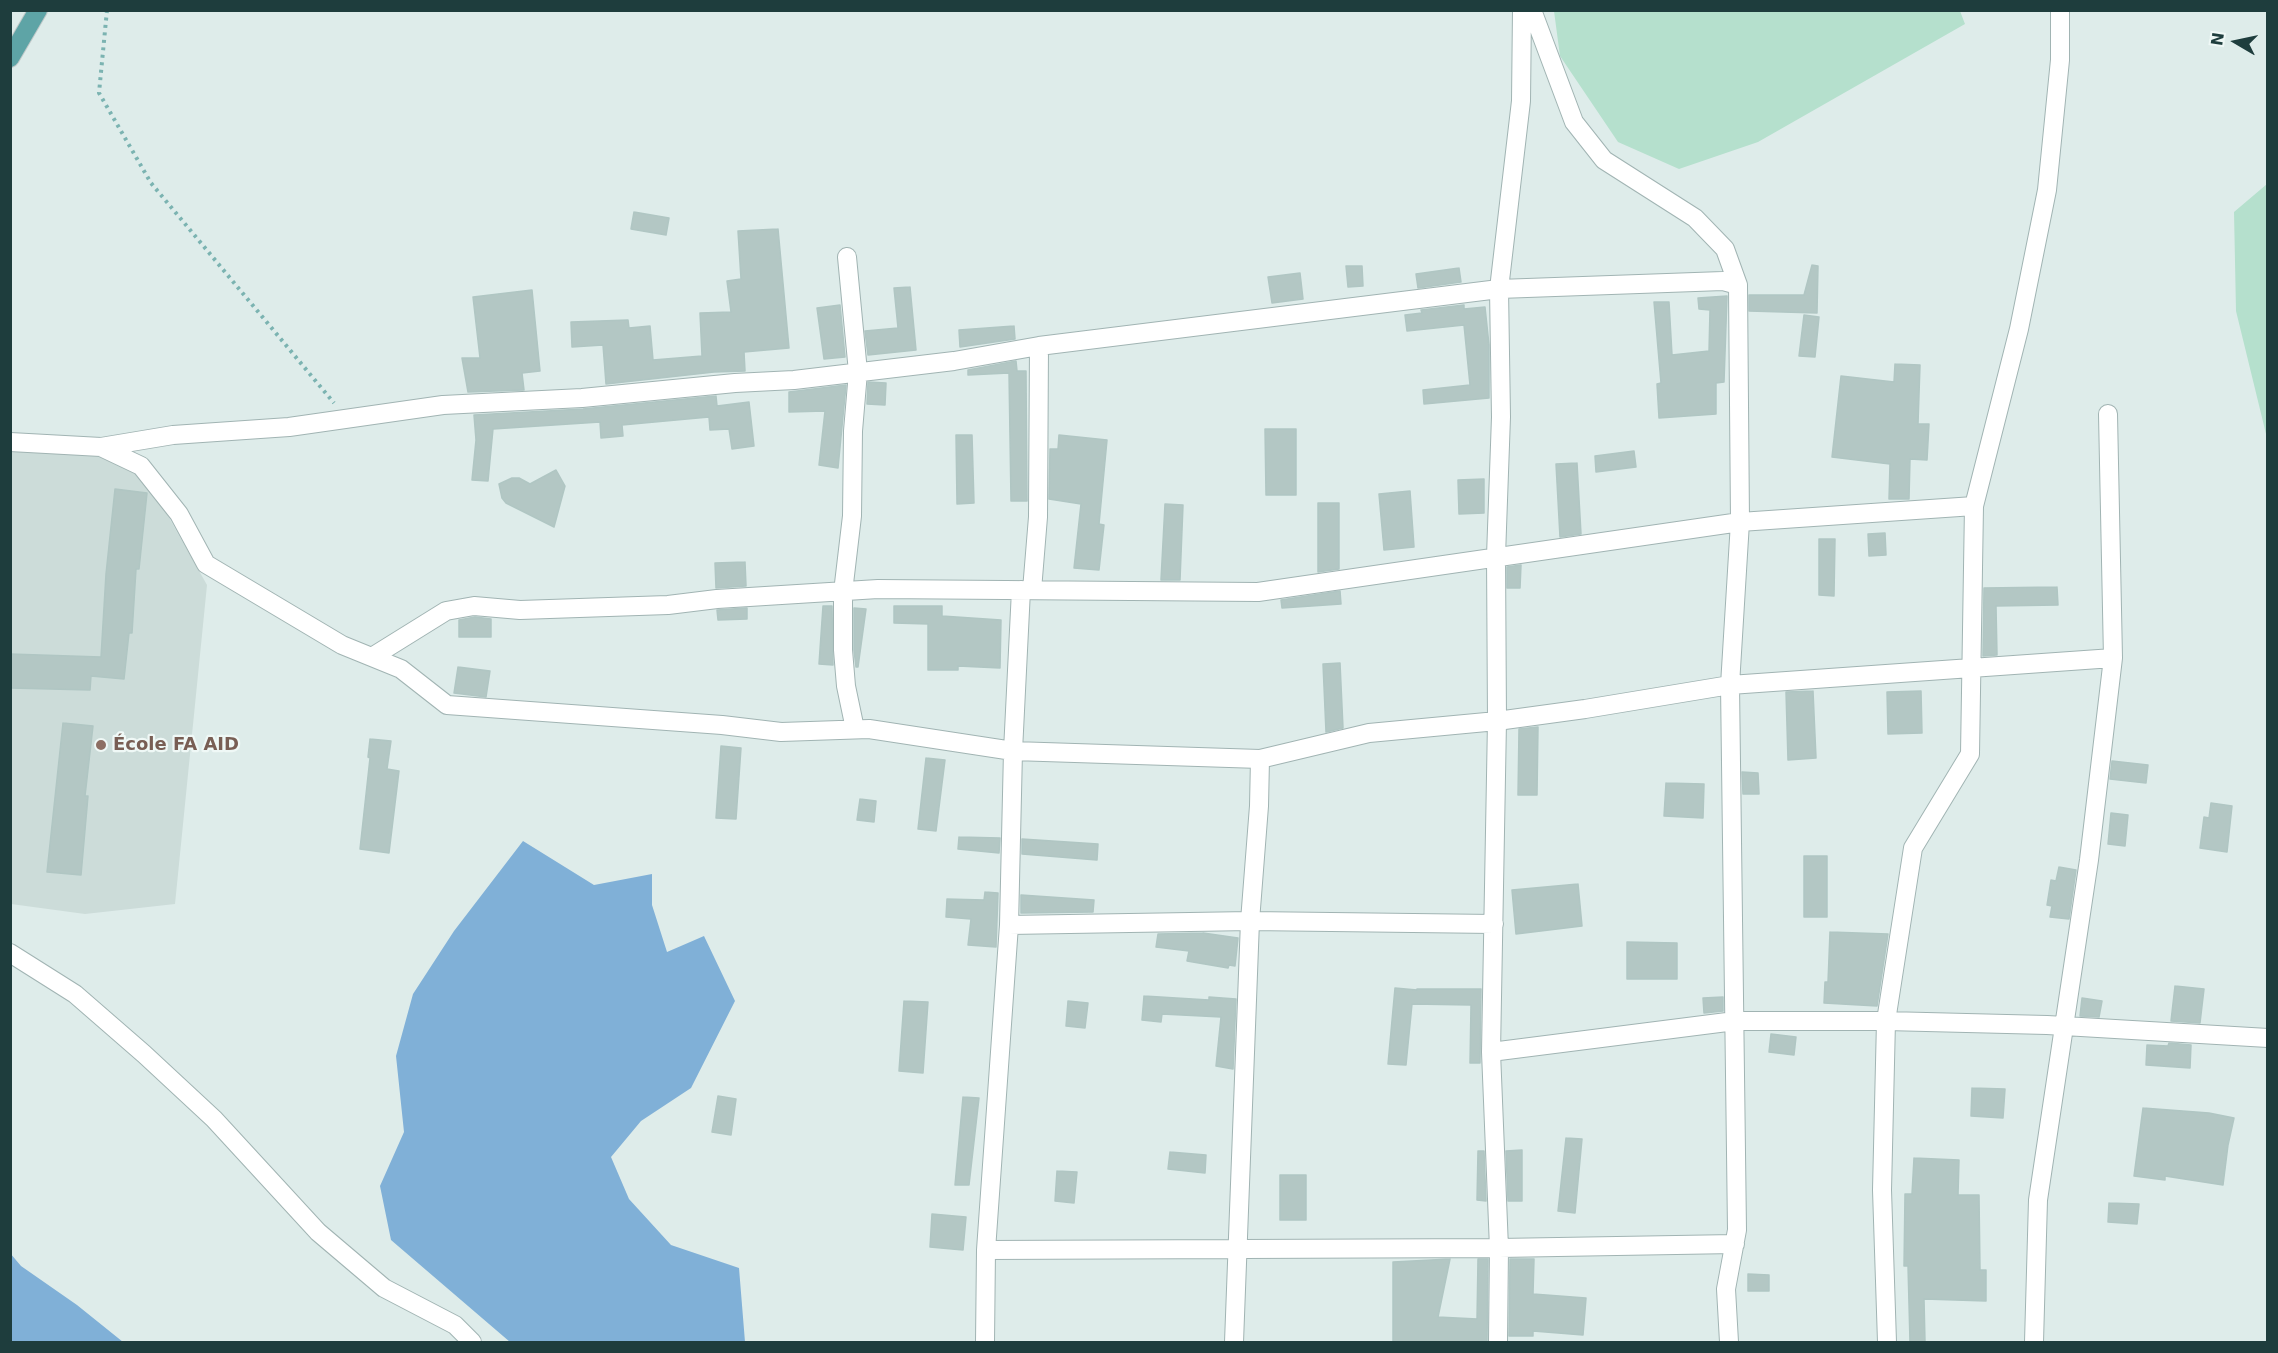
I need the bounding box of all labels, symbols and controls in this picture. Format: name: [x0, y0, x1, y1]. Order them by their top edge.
north arrow: [2206, 12, 2266, 72]
text: N: [2207, 31, 2228, 47]
place label: École FA AID: [113, 734, 239, 756]
marker: École FA AID: [94, 738, 108, 752]

